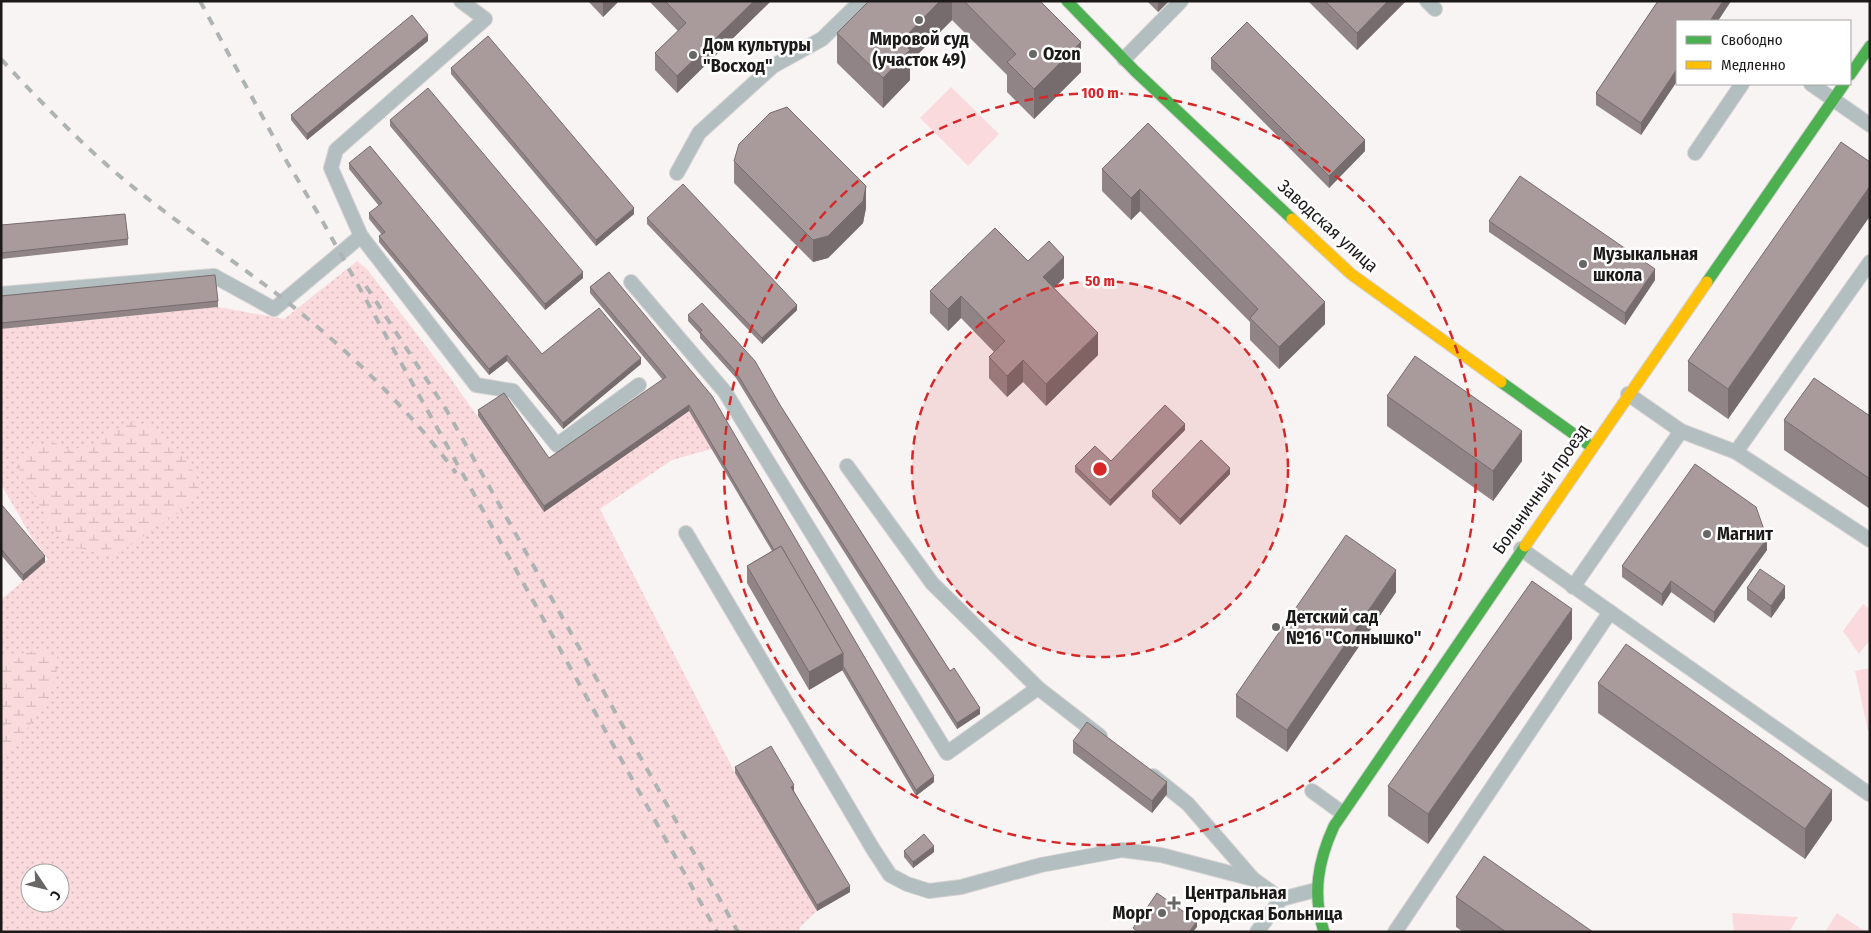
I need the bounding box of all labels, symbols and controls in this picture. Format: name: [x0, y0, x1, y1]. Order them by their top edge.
marker: Мировой суд (участок 49): [913, 14, 925, 26]
legend: [1676, 20, 1851, 85]
place label: Мировой суд (участок 49): [869, 28, 969, 71]
text: Свободно: [1721, 31, 1783, 49]
place label: Дом культуры "Восход": [702, 34, 811, 77]
place label: Ozon: [1043, 43, 1081, 65]
marker: Ozon: [1027, 48, 1039, 60]
marker: Дом культуры "Восход": [687, 49, 699, 61]
text: Медленно: [1721, 56, 1786, 74]
text: 100 m: [1081, 84, 1119, 102]
street label: Заводская улица: [1273, 175, 1383, 277]
place label: Музыкальная школа: [1593, 243, 1698, 286]
marker: Музыкальная школа: [1577, 258, 1589, 270]
text: 50 m: [1085, 272, 1115, 290]
street label: Больничный проезд: [1488, 420, 1594, 558]
centre of rings: [1091, 460, 1109, 478]
place label: Магнит: [1717, 523, 1773, 545]
marker: Магнит: [1701, 528, 1713, 540]
place label: Детский сад №16 "Солнышко": [1285, 606, 1421, 649]
marker: Детский сад №16 "Солнышко": [1270, 621, 1282, 633]
north arrow: [20, 863, 70, 913]
place label: Центральная Городская Больница: [1185, 882, 1343, 925]
text: С: [46, 887, 64, 904]
marker: Центральная Городская Больница: [1167, 896, 1181, 910]
place label: Морг: [1113, 902, 1153, 924]
marker: Морг: [1156, 907, 1168, 919]

